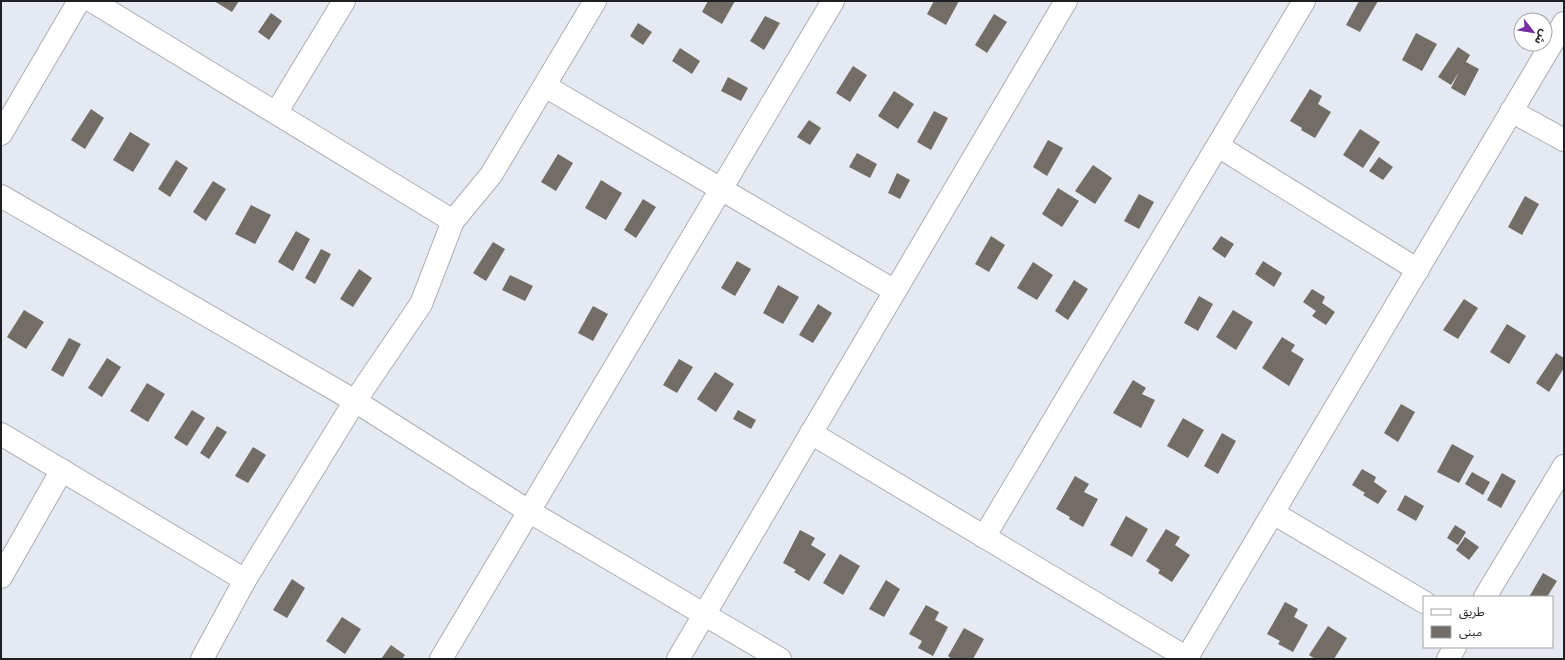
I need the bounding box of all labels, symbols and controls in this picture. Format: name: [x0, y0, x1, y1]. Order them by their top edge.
north arrow: [1513, 12, 1553, 52]
text: ش: [1532, 27, 1551, 47]
legend: [1423, 596, 1553, 648]
text: طريق: [1459, 604, 1485, 620]
text: مبنى: [1459, 624, 1482, 639]

